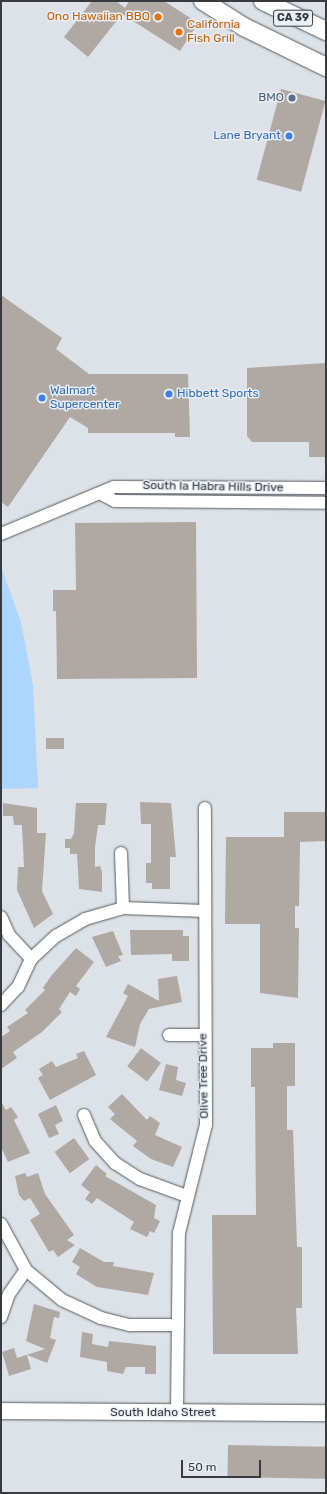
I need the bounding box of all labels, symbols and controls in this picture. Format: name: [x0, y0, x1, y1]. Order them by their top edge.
road number: CA 39: [272, 9, 314, 27]
place label: Ono Hawaiian BBQ: [47, 10, 150, 24]
marker: Ono Hawaiian BBQ: [153, 12, 163, 22]
place label: California Fish Grill: [187, 18, 240, 46]
marker: California Fish Grill: [174, 27, 184, 37]
place label: BMO: [258, 91, 284, 105]
marker: BMO: [287, 93, 297, 103]
place label: Lane Bryant: [213, 129, 281, 143]
marker: Lane Bryant: [284, 131, 294, 141]
place label: Walmart Supercenter: [50, 384, 120, 412]
place label: Hibbett Sports: [177, 387, 259, 401]
marker: Hibbett Sports: [164, 389, 174, 399]
marker: Walmart Supercenter: [37, 393, 47, 403]
street label: South la Habra Hills Drive: [143, 479, 283, 495]
street label: Olive Tree Drive: [196, 1033, 212, 1119]
street label: South Idaho Street: [110, 1406, 216, 1420]
scale bar: [183, 1452, 263, 1478]
text: 50 m: [188, 1460, 216, 1474]

